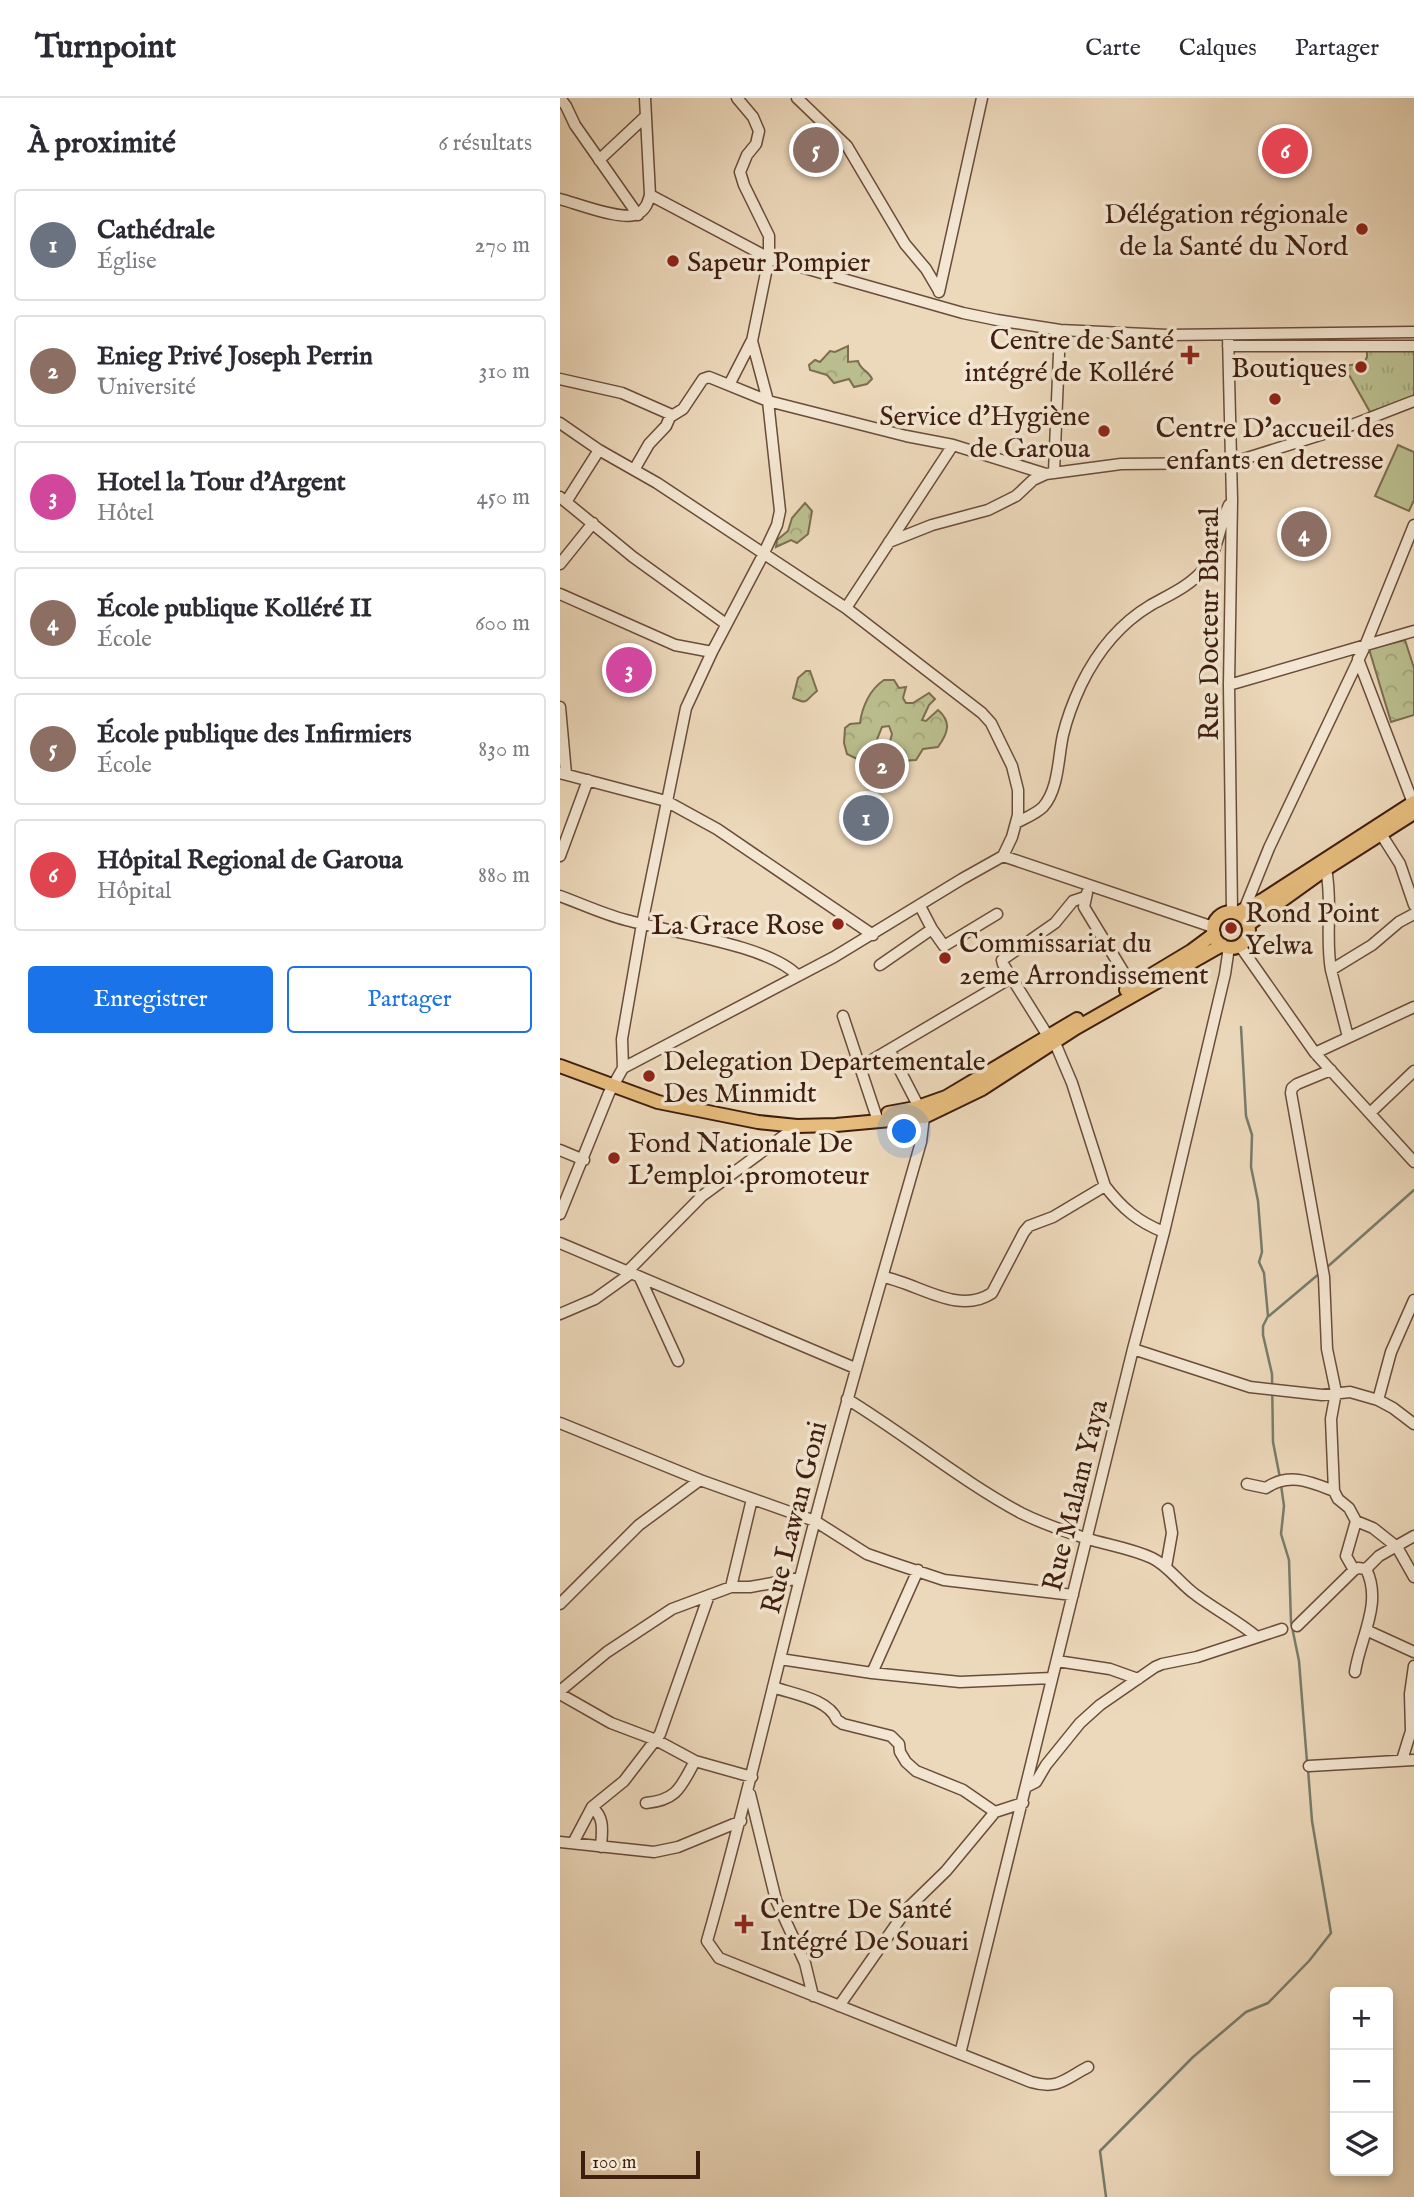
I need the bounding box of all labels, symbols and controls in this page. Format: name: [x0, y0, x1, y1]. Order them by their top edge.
text: Turnpoint: [35, 27, 176, 69]
text: Carte: [1085, 33, 1141, 64]
text: Calques: [1179, 33, 1257, 64]
text: Partager: [1295, 33, 1379, 64]
pin: 5: [793, 124, 839, 176]
text: À proximité: [28, 125, 176, 163]
pin: 6: [1262, 125, 1308, 177]
text: 6 résultats: [438, 129, 532, 158]
place label: Délégation régionale de la Santé du Nord: [1104, 198, 1348, 265]
text: Cathédrale: [97, 214, 215, 247]
marker: Délégation régionale de la Santé du Nord: [1354, 221, 1370, 237]
text: 1: [49, 231, 57, 260]
text: 270 m: [475, 231, 530, 260]
place label: Sapeur Pompier: [687, 246, 870, 281]
text: Église: [97, 247, 157, 276]
marker: Sapeur Pompier: [665, 253, 681, 269]
place label: Centre de Santé intégré de Kolléré: [965, 324, 1174, 391]
text: Enieg Privé Joseph Perrin: [97, 340, 373, 373]
marker: Centre de Santé intégré de Kolléré: [1180, 345, 1200, 365]
place label: Boutiques: [1231, 352, 1347, 387]
text: 2: [48, 357, 58, 386]
text: 310 m: [479, 357, 530, 386]
marker: Boutiques: [1353, 359, 1369, 375]
text: Université: [97, 373, 196, 402]
marker: Centre D'accueil des enfants en detresse: [1267, 391, 1283, 407]
place label: Service d'Hygiène de Garoua: [879, 400, 1091, 467]
place label: Centre D'accueil des enfants en detresse: [1156, 412, 1394, 479]
marker: Service d'Hygiène de Garoua: [1096, 423, 1112, 439]
text: Hotel la Tour d'Argent: [97, 466, 346, 499]
text: 3: [49, 483, 57, 512]
text: 450 m: [476, 483, 530, 512]
text: Hôtel: [97, 499, 154, 528]
street label: Rue Docteur Bbaral: [1193, 507, 1228, 741]
pin: 4: [1281, 508, 1327, 560]
text: École publique Kolléré II: [97, 592, 372, 625]
text: 4: [47, 609, 59, 638]
text: 600 m: [475, 609, 530, 638]
text: École: [97, 625, 152, 654]
pin: 3: [606, 644, 652, 696]
text: École publique des Infirmiers: [97, 718, 412, 751]
text: 5: [49, 735, 57, 764]
text: 830 m: [478, 735, 530, 764]
pin: 2: [859, 740, 905, 792]
text: École: [97, 751, 152, 780]
pin: 1: [843, 792, 889, 844]
text: Hôpital Regional de Garoua: [97, 844, 403, 877]
text: 6: [48, 861, 58, 890]
text: 880 m: [478, 861, 530, 890]
text: Hôpital: [97, 877, 171, 906]
place label: Rond Point Yelwa: [1245, 897, 1380, 964]
place label: La Grace Rose: [651, 909, 824, 944]
marker: La Grace Rose: [830, 916, 846, 932]
marker: Rond Point Yelwa: [1223, 920, 1239, 936]
place label: Commissariat du 2eme Arrondissement: [959, 927, 1209, 994]
marker: Commissariat du 2eme Arrondissement: [937, 950, 953, 966]
button: Enregistrer: [28, 966, 273, 1033]
button: Partager: [287, 966, 532, 1033]
place label: Delegation Departementale Des Minmidt: [663, 1045, 986, 1112]
marker: Delegation Departementale Des Minmidt: [641, 1068, 657, 1084]
your location: [887, 1114, 921, 1148]
place label: Fond Nationale De L'emploi .promoteur: [628, 1127, 869, 1194]
marker: Fond Nationale De L'emploi .promoteur: [606, 1150, 622, 1166]
street label: Rue Malam Yaya: [1036, 1395, 1117, 1595]
street label: Rue Lawan Goni: [755, 1418, 836, 1618]
place label: Centre De Santé Intégré De Souari: [760, 1893, 969, 1960]
marker: Centre De Santé Intégré De Souari: [734, 1914, 754, 1934]
map controls: [1330, 1987, 1393, 2176]
button: +: [1330, 1987, 1393, 2050]
button: −: [1330, 2050, 1393, 2113]
button: layers: [1330, 2113, 1393, 2176]
scale bar: [581, 2148, 700, 2180]
text: 100 m: [592, 2151, 636, 2175]

